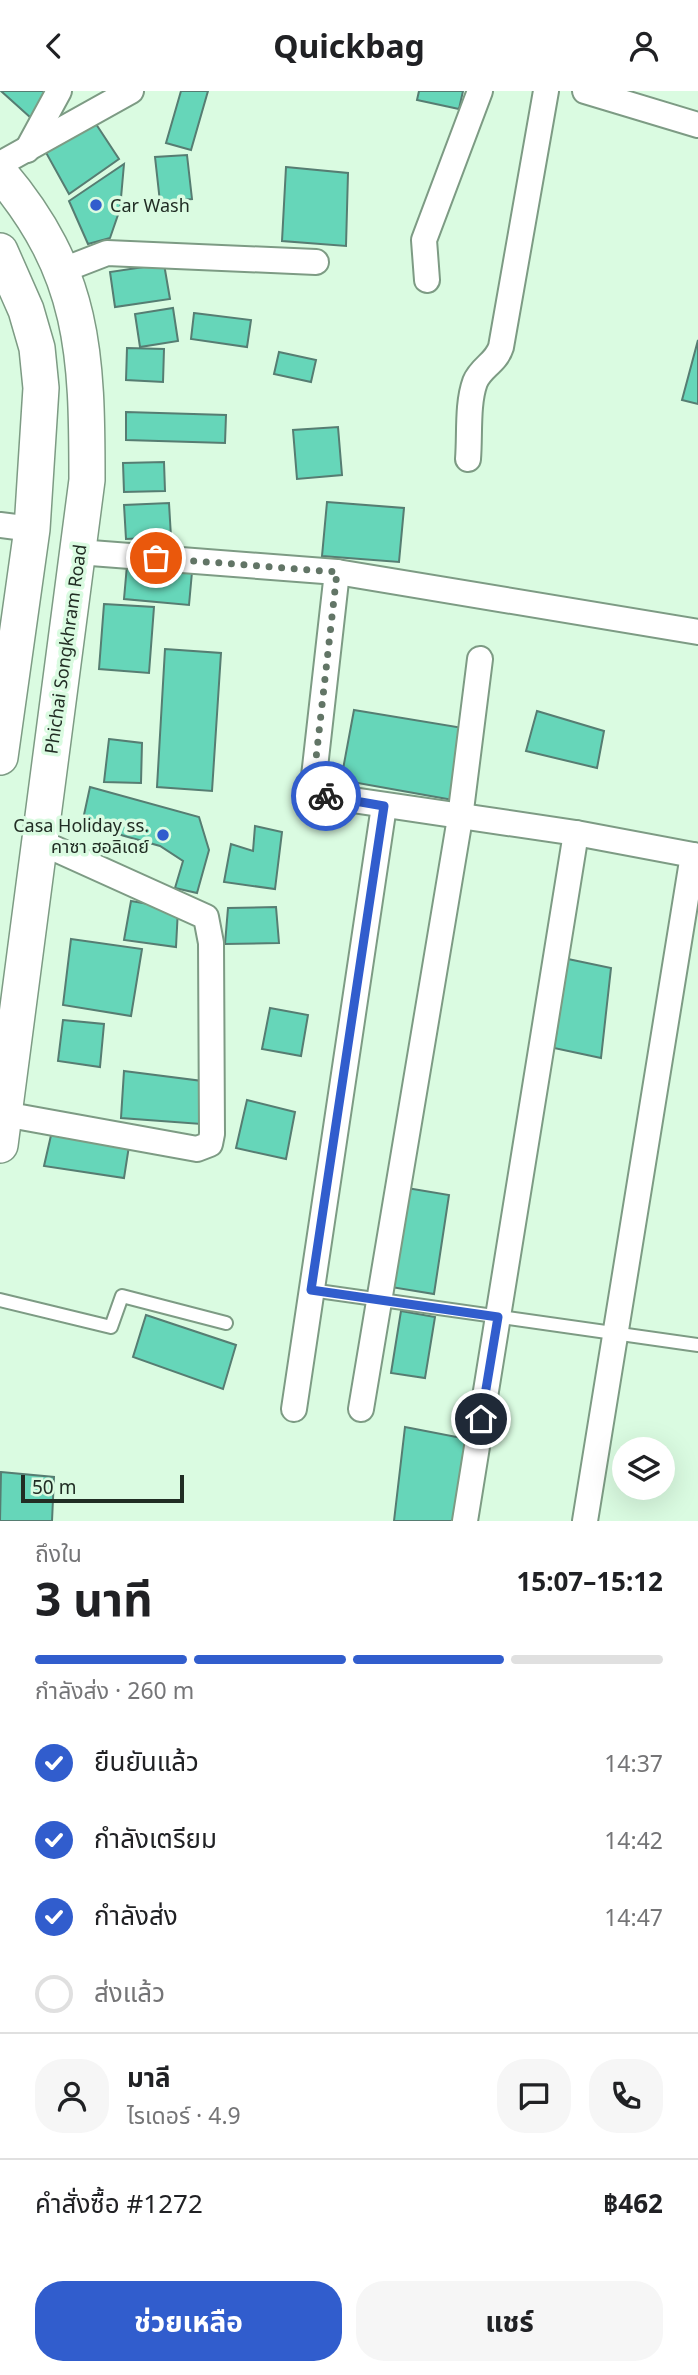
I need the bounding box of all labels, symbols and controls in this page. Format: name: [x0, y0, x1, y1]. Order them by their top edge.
text: Quickbag: [273, 24, 425, 67]
icon: back: [35, 27, 73, 65]
icon: person: [625, 27, 663, 65]
place label: Car Wash: [110, 193, 190, 217]
marker: Car Wash: [88, 197, 104, 213]
pin: [126, 528, 186, 588]
icon: bag: [137, 539, 175, 577]
street label: Phichai Songkhram Road: [38, 543, 92, 755]
courier: [291, 761, 361, 831]
icon: bike: [307, 777, 345, 815]
place label: Casa Holiday รร. คาซา ฮอลิเดย์: [13, 813, 149, 858]
marker: Casa Holiday รร. คาซา ฮอลิเดย์: [155, 827, 171, 843]
pin: [451, 1389, 511, 1449]
icon: home: [462, 1400, 500, 1438]
map controls: [612, 1437, 675, 1500]
button: layers: [612, 1437, 675, 1500]
scale bar: [21, 1472, 184, 1504]
text: 50 m: [32, 1474, 76, 1500]
text: ถึงใน: [35, 1537, 82, 1569]
text: 15:07–15:12: [516, 1563, 663, 1599]
text: 3 นาที: [35, 1567, 153, 1629]
text: กำลังส่ง · 260 m: [35, 1674, 194, 1706]
text: ยืนยันแล้ว: [94, 1743, 199, 1779]
icon: check: [35, 1744, 73, 1782]
text: 14:37: [604, 1747, 663, 1779]
text: กำลังเตรียม: [94, 1820, 217, 1856]
icon: check: [35, 1821, 73, 1859]
text: 14:42: [604, 1824, 663, 1856]
text: กำลังส่ง: [94, 1897, 178, 1933]
icon: check: [35, 1898, 73, 1936]
text: 14:47: [604, 1901, 663, 1933]
text: ส่งแล้ว: [94, 1974, 165, 2010]
button: person: [35, 2059, 109, 2133]
text: มาลี: [127, 2059, 171, 2095]
button: chat: [497, 2059, 571, 2133]
button: phone: [589, 2059, 663, 2133]
text: ไรเดอร์ · 4.9: [127, 2099, 241, 2131]
text: คำสั่งซื้อ #1272: [35, 2185, 203, 2221]
text: ฿462: [603, 2185, 663, 2221]
button: ช่วยเหลือ: [35, 2281, 342, 2361]
button: แชร์: [356, 2281, 663, 2361]

